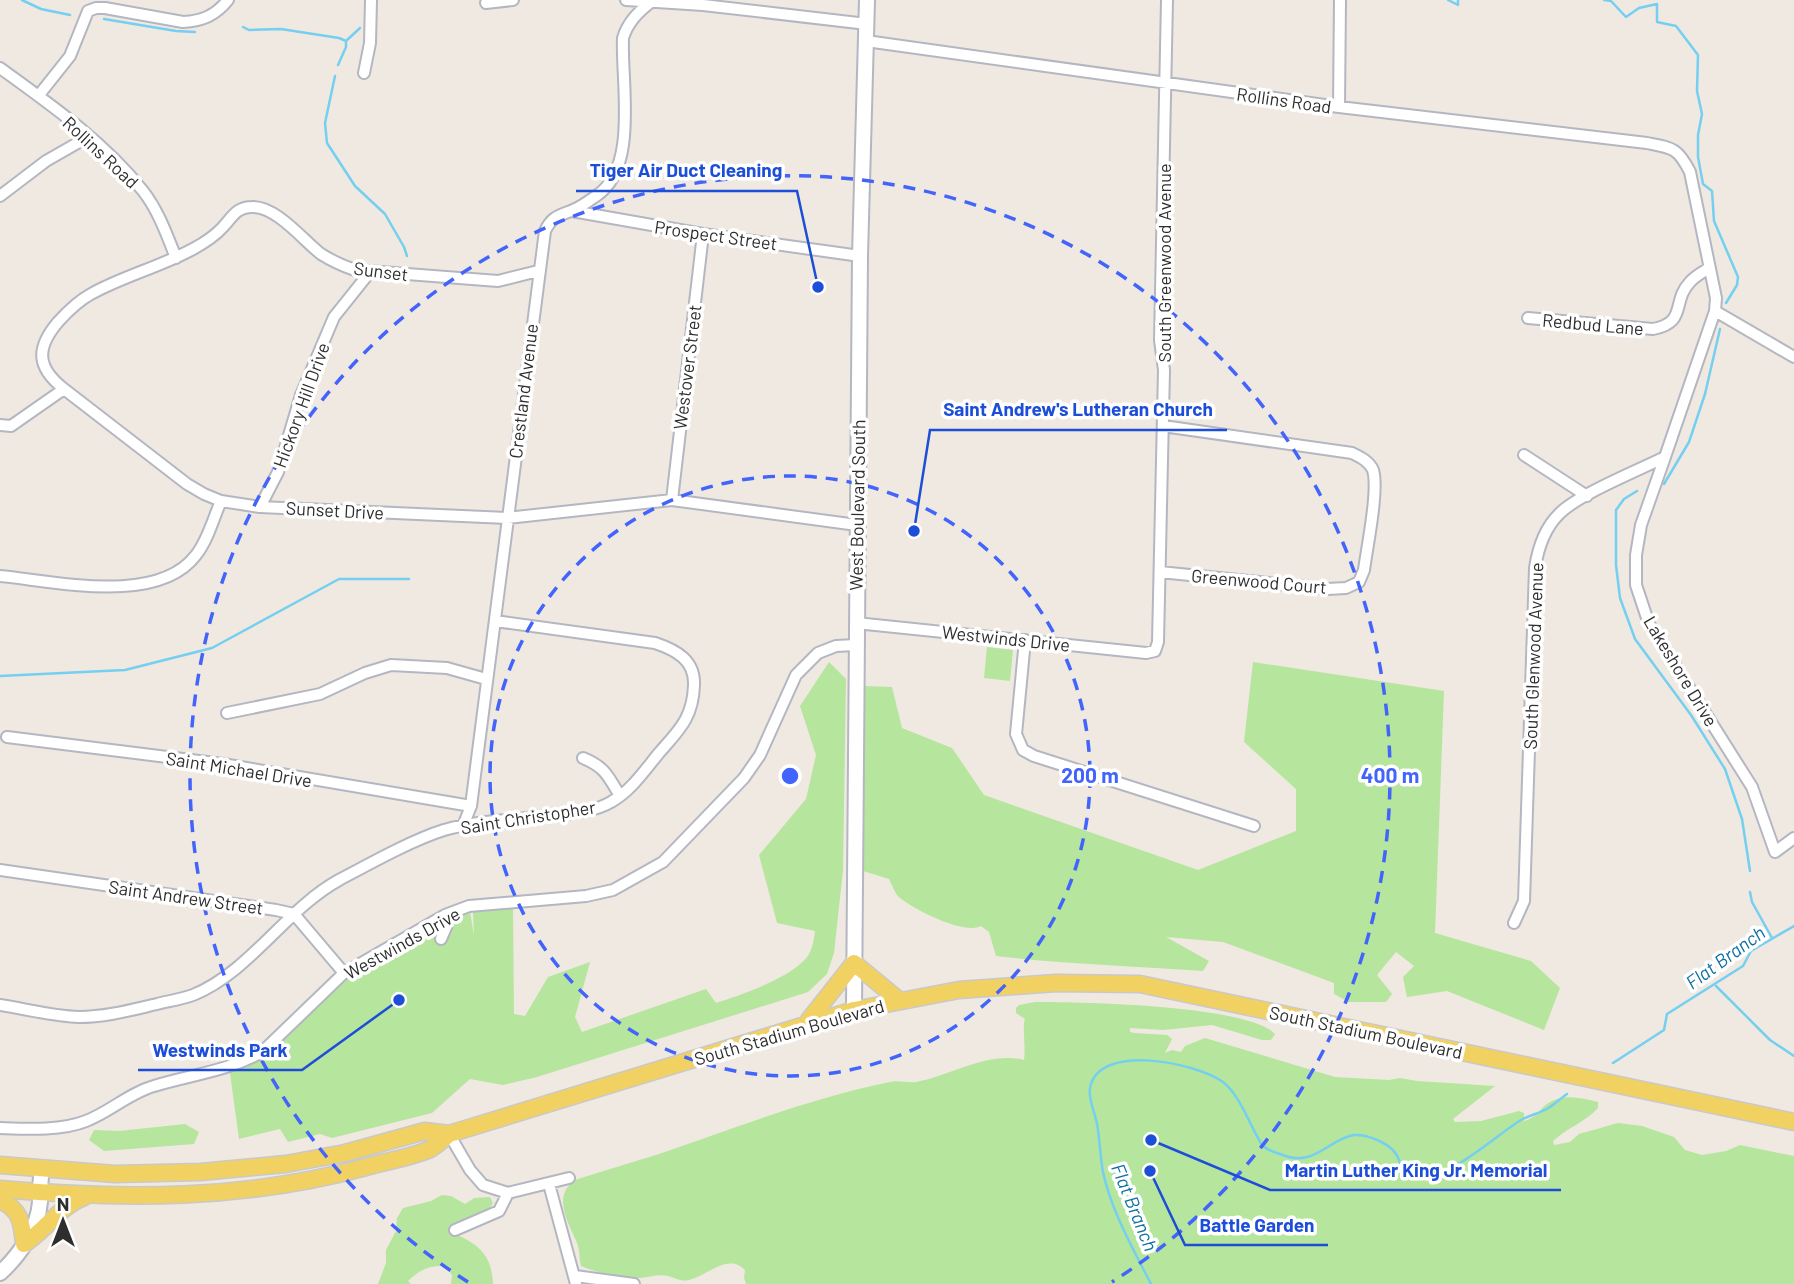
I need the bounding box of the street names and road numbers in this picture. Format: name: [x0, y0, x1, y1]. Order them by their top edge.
street label: Rollins Road: [1235, 82, 1333, 118]
street label: Rollins Road: [59, 111, 143, 193]
street label: South Greenwood Avenue: [1153, 164, 1175, 362]
street label: Prospect Street: [653, 216, 779, 254]
street label: Sunset: [353, 257, 409, 285]
street label: Westover Street: [668, 303, 706, 431]
street label: Redbud Lane: [1541, 309, 1645, 339]
street label: Crestland Avenue: [504, 322, 542, 460]
street label: Hickory Hill Drive: [268, 339, 334, 471]
street label: West Boulevard South: [845, 419, 869, 591]
street label: Sunset Drive: [285, 496, 385, 524]
street label: South Glenwood Avenue: [1519, 562, 1547, 750]
street label: Greenwood Court: [1190, 564, 1328, 598]
street label: Lakeshore Drive: [1639, 612, 1723, 730]
street label: Westwinds Drive: [941, 620, 1071, 656]
street label: Saint Michael Drive: [165, 747, 313, 791]
street label: Saint Christopher: [459, 795, 597, 839]
street label: Saint Andrew Street: [107, 875, 265, 919]
street label: Westwinds Drive: [340, 902, 464, 984]
street label: South Stadium Boulevard: [691, 994, 887, 1070]
street label: South Stadium Boulevard: [1267, 1001, 1465, 1063]

